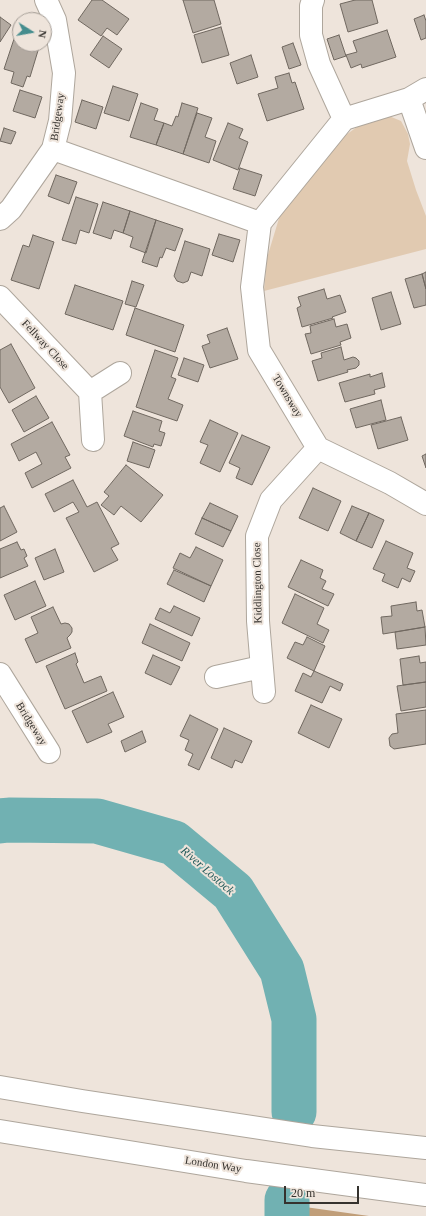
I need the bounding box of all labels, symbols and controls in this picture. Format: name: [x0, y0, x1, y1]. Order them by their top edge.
north arrow: [12, 12, 52, 52]
text: N: [36, 29, 49, 39]
street label: Bridgeway: [48, 92, 68, 142]
street label: Fellway Close: [19, 317, 71, 373]
street label: Townsway: [269, 372, 305, 420]
street label: Kiddlington Close: [251, 542, 265, 624]
street label: Bridgeway: [13, 700, 49, 748]
water label: River Lostock: [177, 844, 237, 898]
street label: London Way: [184, 1154, 242, 1176]
scale bar: [286, 1178, 361, 1204]
text: 20 m: [291, 1186, 315, 1200]

